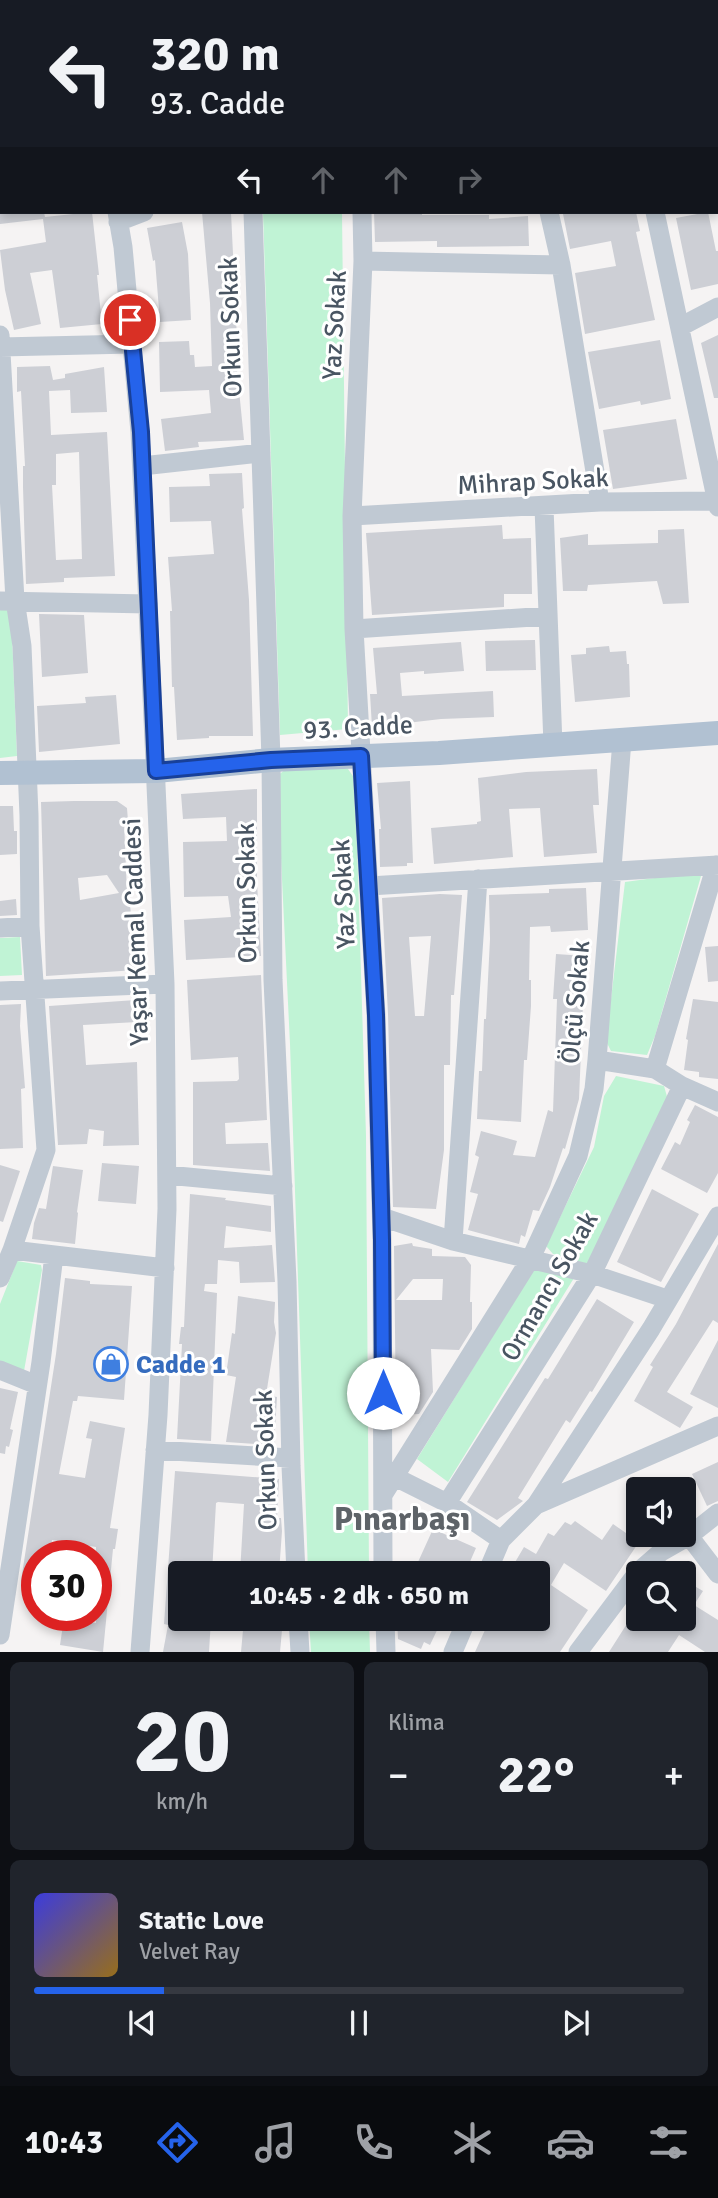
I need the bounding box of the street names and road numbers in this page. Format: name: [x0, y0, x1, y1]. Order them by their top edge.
street label: Orkun Sokak: [213, 256, 249, 398]
street label: Yaz Sokak: [316, 269, 354, 381]
street label: Mihrap Sokak: [457, 462, 610, 502]
street label: 93. Cadde: [302, 709, 414, 747]
street label: Yaşar Kemal Caddesi: [116, 818, 156, 1046]
street label: Orkun Sokak: [230, 822, 264, 964]
street label: Yaz Sokak: [325, 838, 363, 950]
street label: Ölçü Sokak: [555, 939, 597, 1065]
street label: Ormancı Sokak: [494, 1206, 606, 1367]
street label: Orkun Sokak: [248, 1389, 284, 1531]

